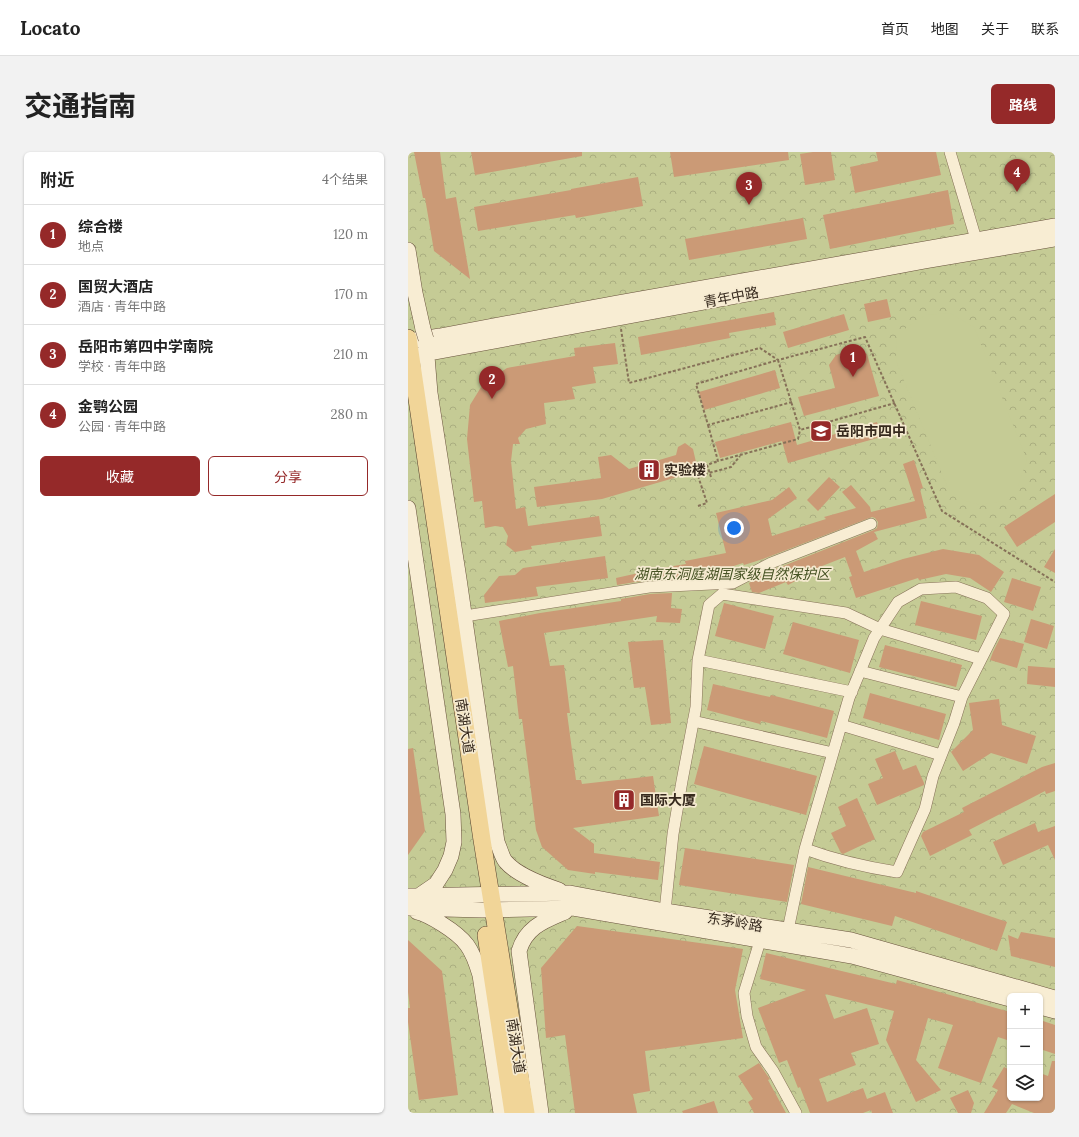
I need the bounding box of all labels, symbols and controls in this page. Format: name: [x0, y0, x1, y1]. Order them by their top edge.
text: Locato: [20, 16, 81, 40]
text: 首页: [881, 20, 909, 38]
text: 地图: [931, 20, 959, 38]
text: 关于: [981, 20, 1009, 38]
text: 联系: [1031, 20, 1059, 38]
button: 路线: [991, 84, 1055, 124]
text: 交通指南: [24, 88, 136, 124]
pin: 4: [1004, 159, 1030, 192]
text: 附近: [40, 169, 74, 191]
text: 4个结果: [322, 171, 368, 188]
pin: 3: [736, 172, 762, 205]
text: 综合楼: [78, 217, 123, 236]
text: 1: [50, 226, 56, 243]
text: 120 m: [333, 226, 368, 243]
text: 地点: [78, 238, 104, 255]
text: 国贸大酒店: [78, 277, 153, 296]
street label: 青年中路: [702, 283, 760, 311]
text: 2: [50, 286, 56, 303]
text: 170 m: [334, 286, 368, 303]
text: 酒店 · 青年中路: [78, 298, 166, 315]
text: 岳阳市第四中学南院: [78, 337, 213, 356]
pin: 1: [840, 344, 866, 377]
text: 3: [49, 346, 57, 363]
text: 210 m: [333, 346, 368, 363]
text: 学校 · 青年中路: [78, 358, 166, 375]
pin: 2: [479, 366, 505, 399]
text: 金鹗公园: [78, 397, 138, 416]
text: 4: [49, 406, 57, 423]
text: 280 m: [331, 406, 368, 423]
text: 公园 · 青年中路: [78, 418, 166, 435]
school or university icon: 岳阳市四中: [808, 418, 834, 444]
place label: 岳阳市四中: [836, 422, 906, 440]
button: 收藏: [40, 456, 200, 496]
button: 分享: [208, 456, 368, 496]
building icon: 实验楼: [636, 457, 662, 483]
place label: 实验楼: [664, 461, 706, 479]
your location: [724, 518, 744, 538]
park label: 湖南东洞庭湖国家级自然保护区: [634, 565, 832, 583]
street label: 南湖大道: [452, 697, 478, 755]
building icon: 国际大厦: [611, 787, 637, 813]
place label: 国际大厦: [640, 791, 696, 809]
street label: 东茅岭路: [706, 909, 764, 935]
map controls: [1007, 993, 1043, 1101]
button: +: [1007, 993, 1043, 1029]
street label: 南湖大道: [503, 1017, 529, 1075]
button: −: [1007, 1029, 1043, 1065]
button: layers: [1007, 1065, 1043, 1101]

